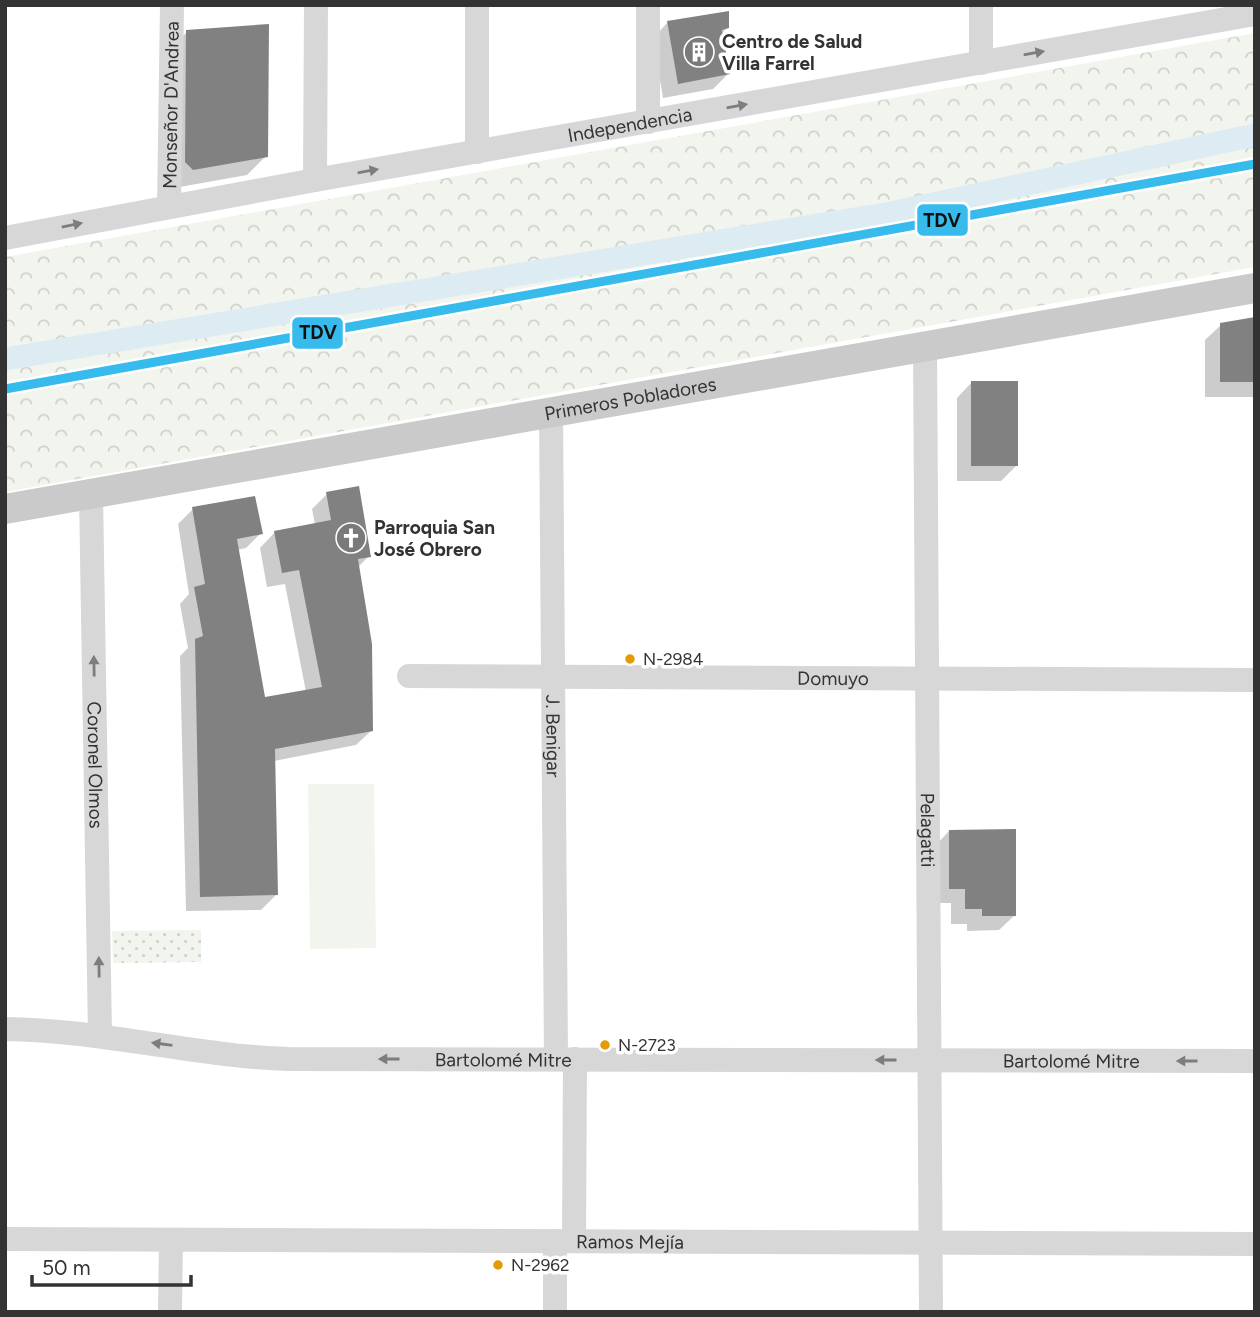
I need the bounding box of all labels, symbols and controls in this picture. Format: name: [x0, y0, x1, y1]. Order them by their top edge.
street label: Monseñor D'Andrea: [158, 21, 183, 189]
place label: Centro de Salud Villa Farrel: [722, 30, 862, 75]
building icon: Centro de Salud Villa Farrel: [682, 35, 716, 69]
one-way arrow: [1023, 48, 1045, 59]
one-way arrow: [726, 100, 748, 111]
street label: Independencia: [566, 102, 694, 147]
one-way arrow: [358, 165, 380, 176]
line badge: TDV: [916, 203, 969, 237]
text: TDV: [923, 209, 961, 232]
one-way arrow: [61, 219, 83, 230]
line badge: TDV: [291, 316, 344, 350]
text: TDV: [299, 321, 337, 344]
street label: Primeros Pobladores: [543, 372, 718, 425]
place label: Parroquia San José Obrero: [374, 516, 495, 561]
church icon: Parroquia San José Obrero: [334, 521, 368, 555]
place label: N-2984: [643, 649, 704, 669]
marker: N-2984: [623, 652, 637, 666]
one-way arrow: [88, 655, 99, 677]
street label: Domuyo: [797, 666, 869, 690]
street label: J. Benigar: [542, 695, 565, 778]
street label: Coronel Olmos: [83, 701, 108, 829]
street label: Pelagatti: [916, 793, 940, 867]
one-way arrow: [93, 956, 104, 978]
place label: N-2723: [618, 1035, 676, 1055]
one-way arrow: [151, 1038, 173, 1049]
marker: N-2723: [598, 1038, 612, 1052]
street label: Bartolomé Mitre: [435, 1048, 572, 1071]
street label: Bartolomé Mitre: [1003, 1049, 1140, 1072]
one-way arrow: [377, 1053, 399, 1065]
one-way arrow: [874, 1054, 896, 1066]
one-way arrow: [1175, 1055, 1197, 1067]
street label: Ramos Mejía: [576, 1230, 684, 1253]
scale bar: [32, 1244, 191, 1288]
text: 50 m: [42, 1255, 91, 1280]
place label: N-2962: [511, 1255, 570, 1275]
marker: N-2962: [491, 1258, 505, 1272]

